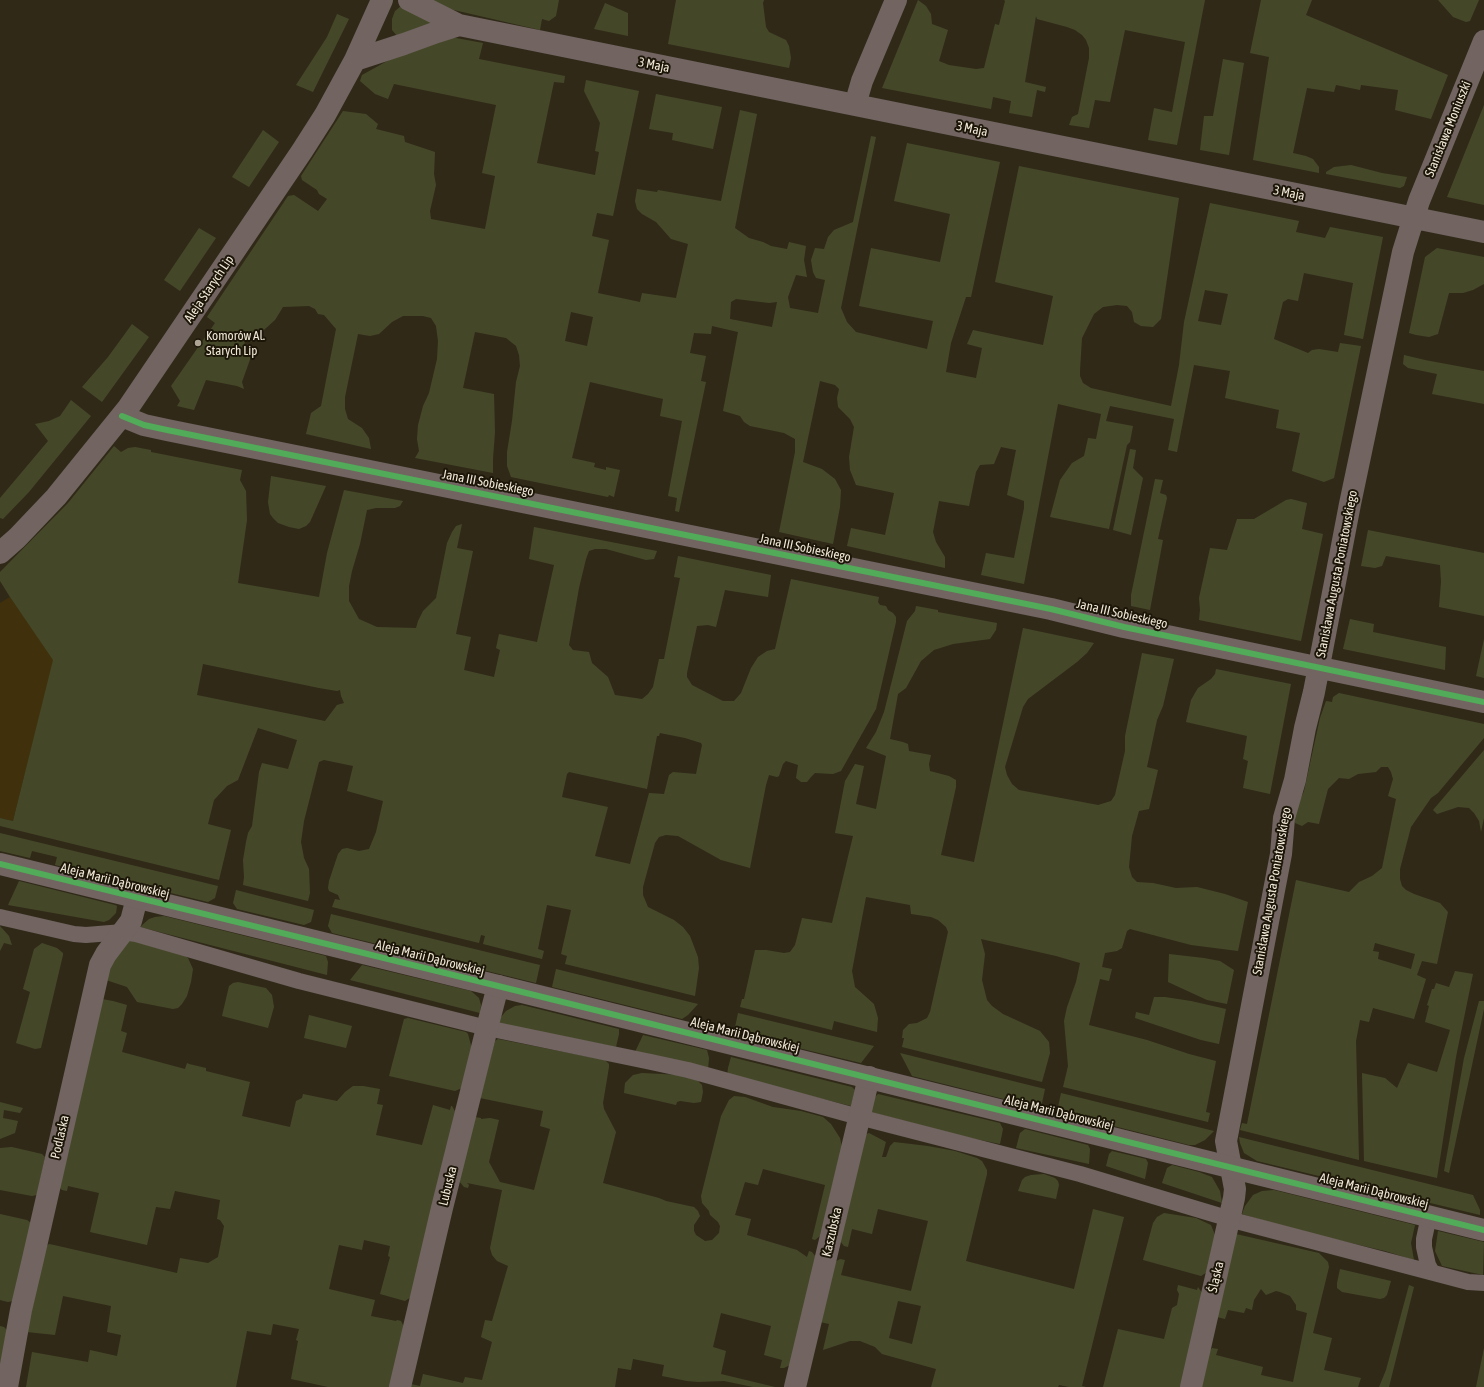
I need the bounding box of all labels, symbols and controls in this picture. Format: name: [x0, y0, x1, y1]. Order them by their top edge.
street label: 3 Maja: [637, 54, 671, 76]
street label: Stanisława Moniuszki: [1422, 79, 1474, 179]
street label: 3 Maja: [955, 118, 989, 140]
street label: 3 Maja: [1272, 182, 1306, 204]
street label: Aleja Starych Lip: [181, 252, 237, 326]
place label: Komorów Al. Starych Lip: [206, 328, 265, 359]
marker: Komorów Al. Starych Lip: [193, 338, 203, 348]
street label: Jana III Sobieskiego: [441, 466, 535, 500]
street label: Stanisława Augusta Poniatowskiego: [1313, 489, 1361, 659]
street label: Jana III Sobieskiego: [758, 531, 852, 565]
street label: Jana III Sobieskiego: [1075, 596, 1169, 632]
street label: Stanisława Augusta Poniatowskiego: [1250, 806, 1294, 976]
street label: Aleja Marii Dąbrowskiej: [59, 860, 171, 902]
street label: Aleja Marii Dąbrowskiej: [374, 937, 486, 979]
street label: Aleja Marii Dąbrowskiej: [689, 1014, 801, 1056]
street label: Aleja Marii Dąbrowskiej: [1003, 1092, 1115, 1134]
street label: Podlaska: [47, 1114, 73, 1160]
street label: Lubuska: [436, 1165, 460, 1207]
street label: Aleja Marii Dąbrowskiej: [1318, 1170, 1430, 1212]
street label: Kaszubska: [819, 1206, 845, 1258]
street label: Śląska: [1205, 1260, 1227, 1294]

